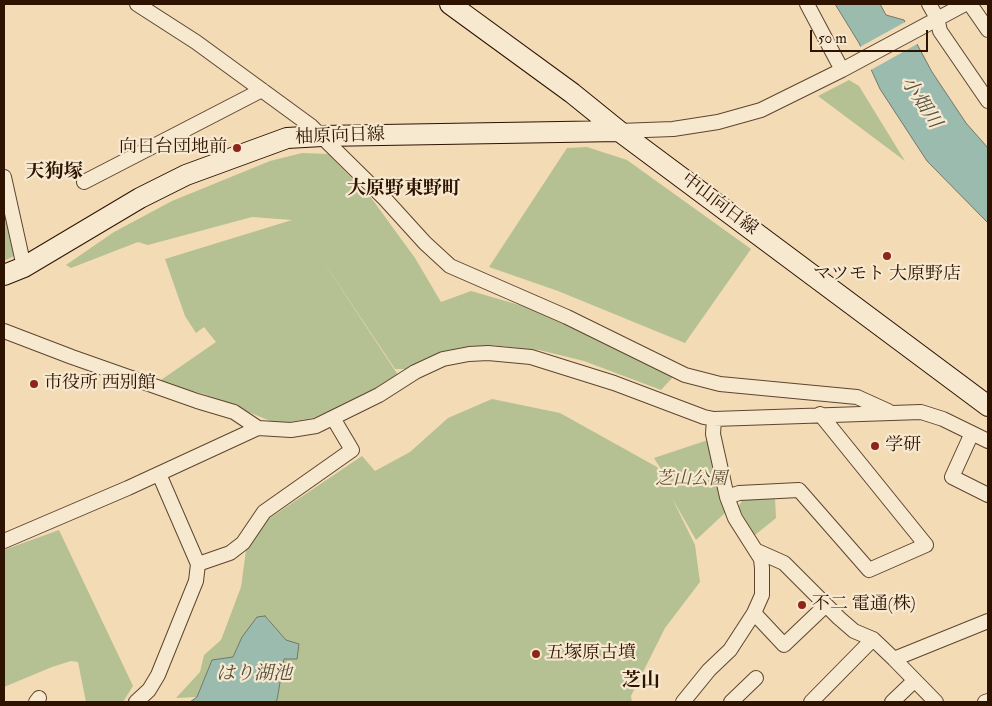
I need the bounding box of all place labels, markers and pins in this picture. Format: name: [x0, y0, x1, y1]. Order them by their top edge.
place label: 向日台団地前: [119, 137, 227, 159]
marker: 向日台団地前: [231, 142, 243, 154]
marker: マツモト 大原野店: [881, 250, 893, 262]
place label: マツモト 大原野店: [813, 264, 961, 286]
place label: 市役所 西別館: [44, 373, 156, 395]
marker: 市役所 西別館: [28, 378, 40, 390]
place label: 学研: [885, 435, 921, 457]
marker: 学研: [869, 440, 881, 452]
place label: 不二 電通(株): [812, 594, 916, 616]
marker: 不二 電通(株): [796, 599, 808, 611]
place label: 五塚原古墳: [546, 643, 636, 665]
marker: 五塚原古墳: [530, 648, 542, 660]

